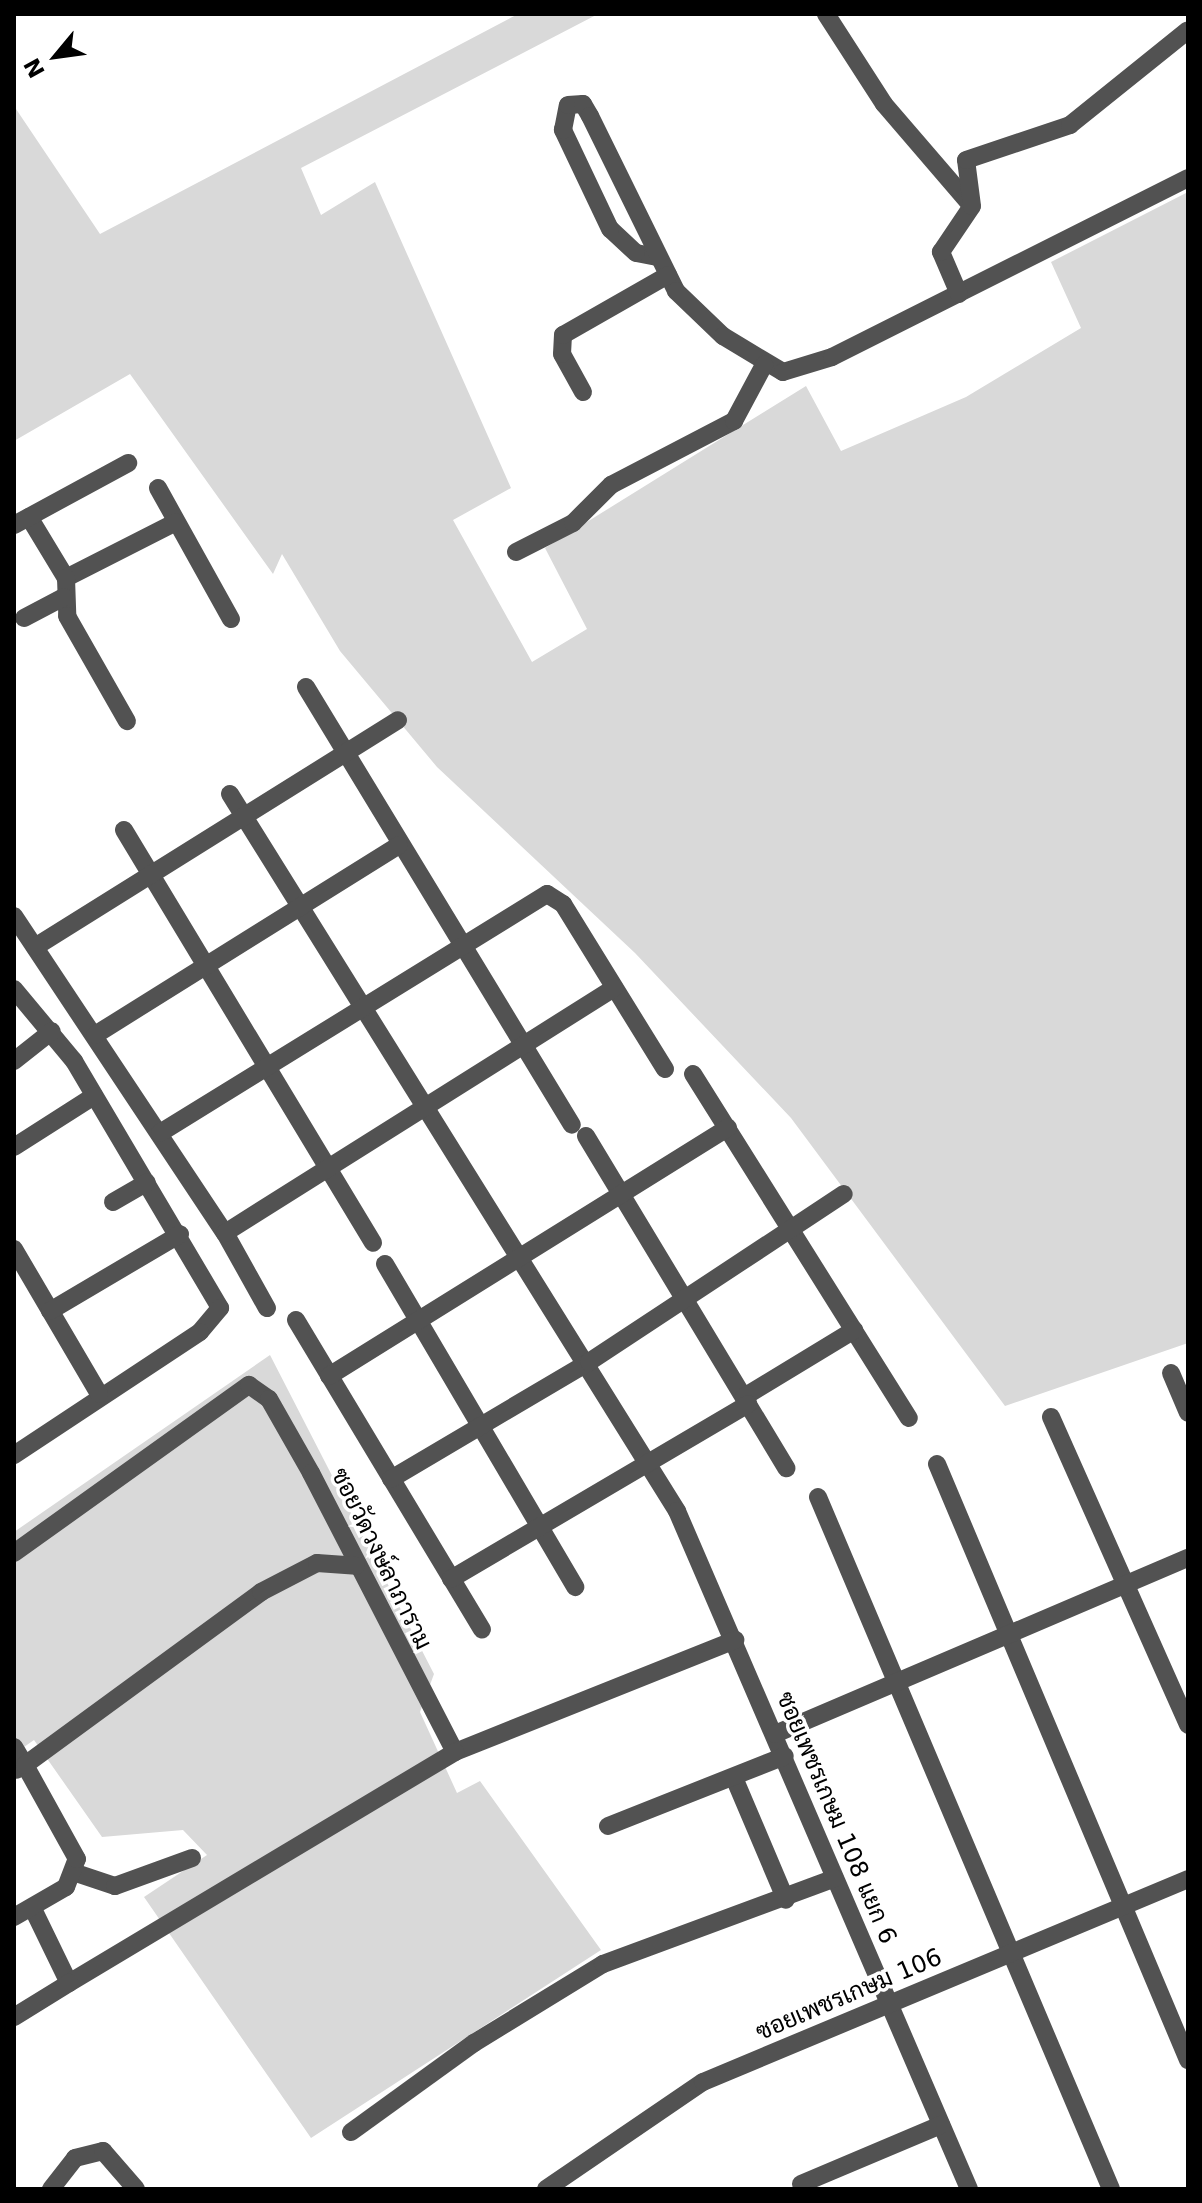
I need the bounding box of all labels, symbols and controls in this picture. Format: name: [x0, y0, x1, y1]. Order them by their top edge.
north arrow: [16, 16, 96, 96]
text: N: [19, 54, 50, 82]
street label: ซอยวัดวงษ์ลาภาราม: [325, 1463, 437, 1655]
street label: ซอยเพชรเกษม 108 แยก 6: [770, 1688, 902, 1948]
street label: ซอยเพชรเกษม 106: [752, 1943, 946, 2047]

